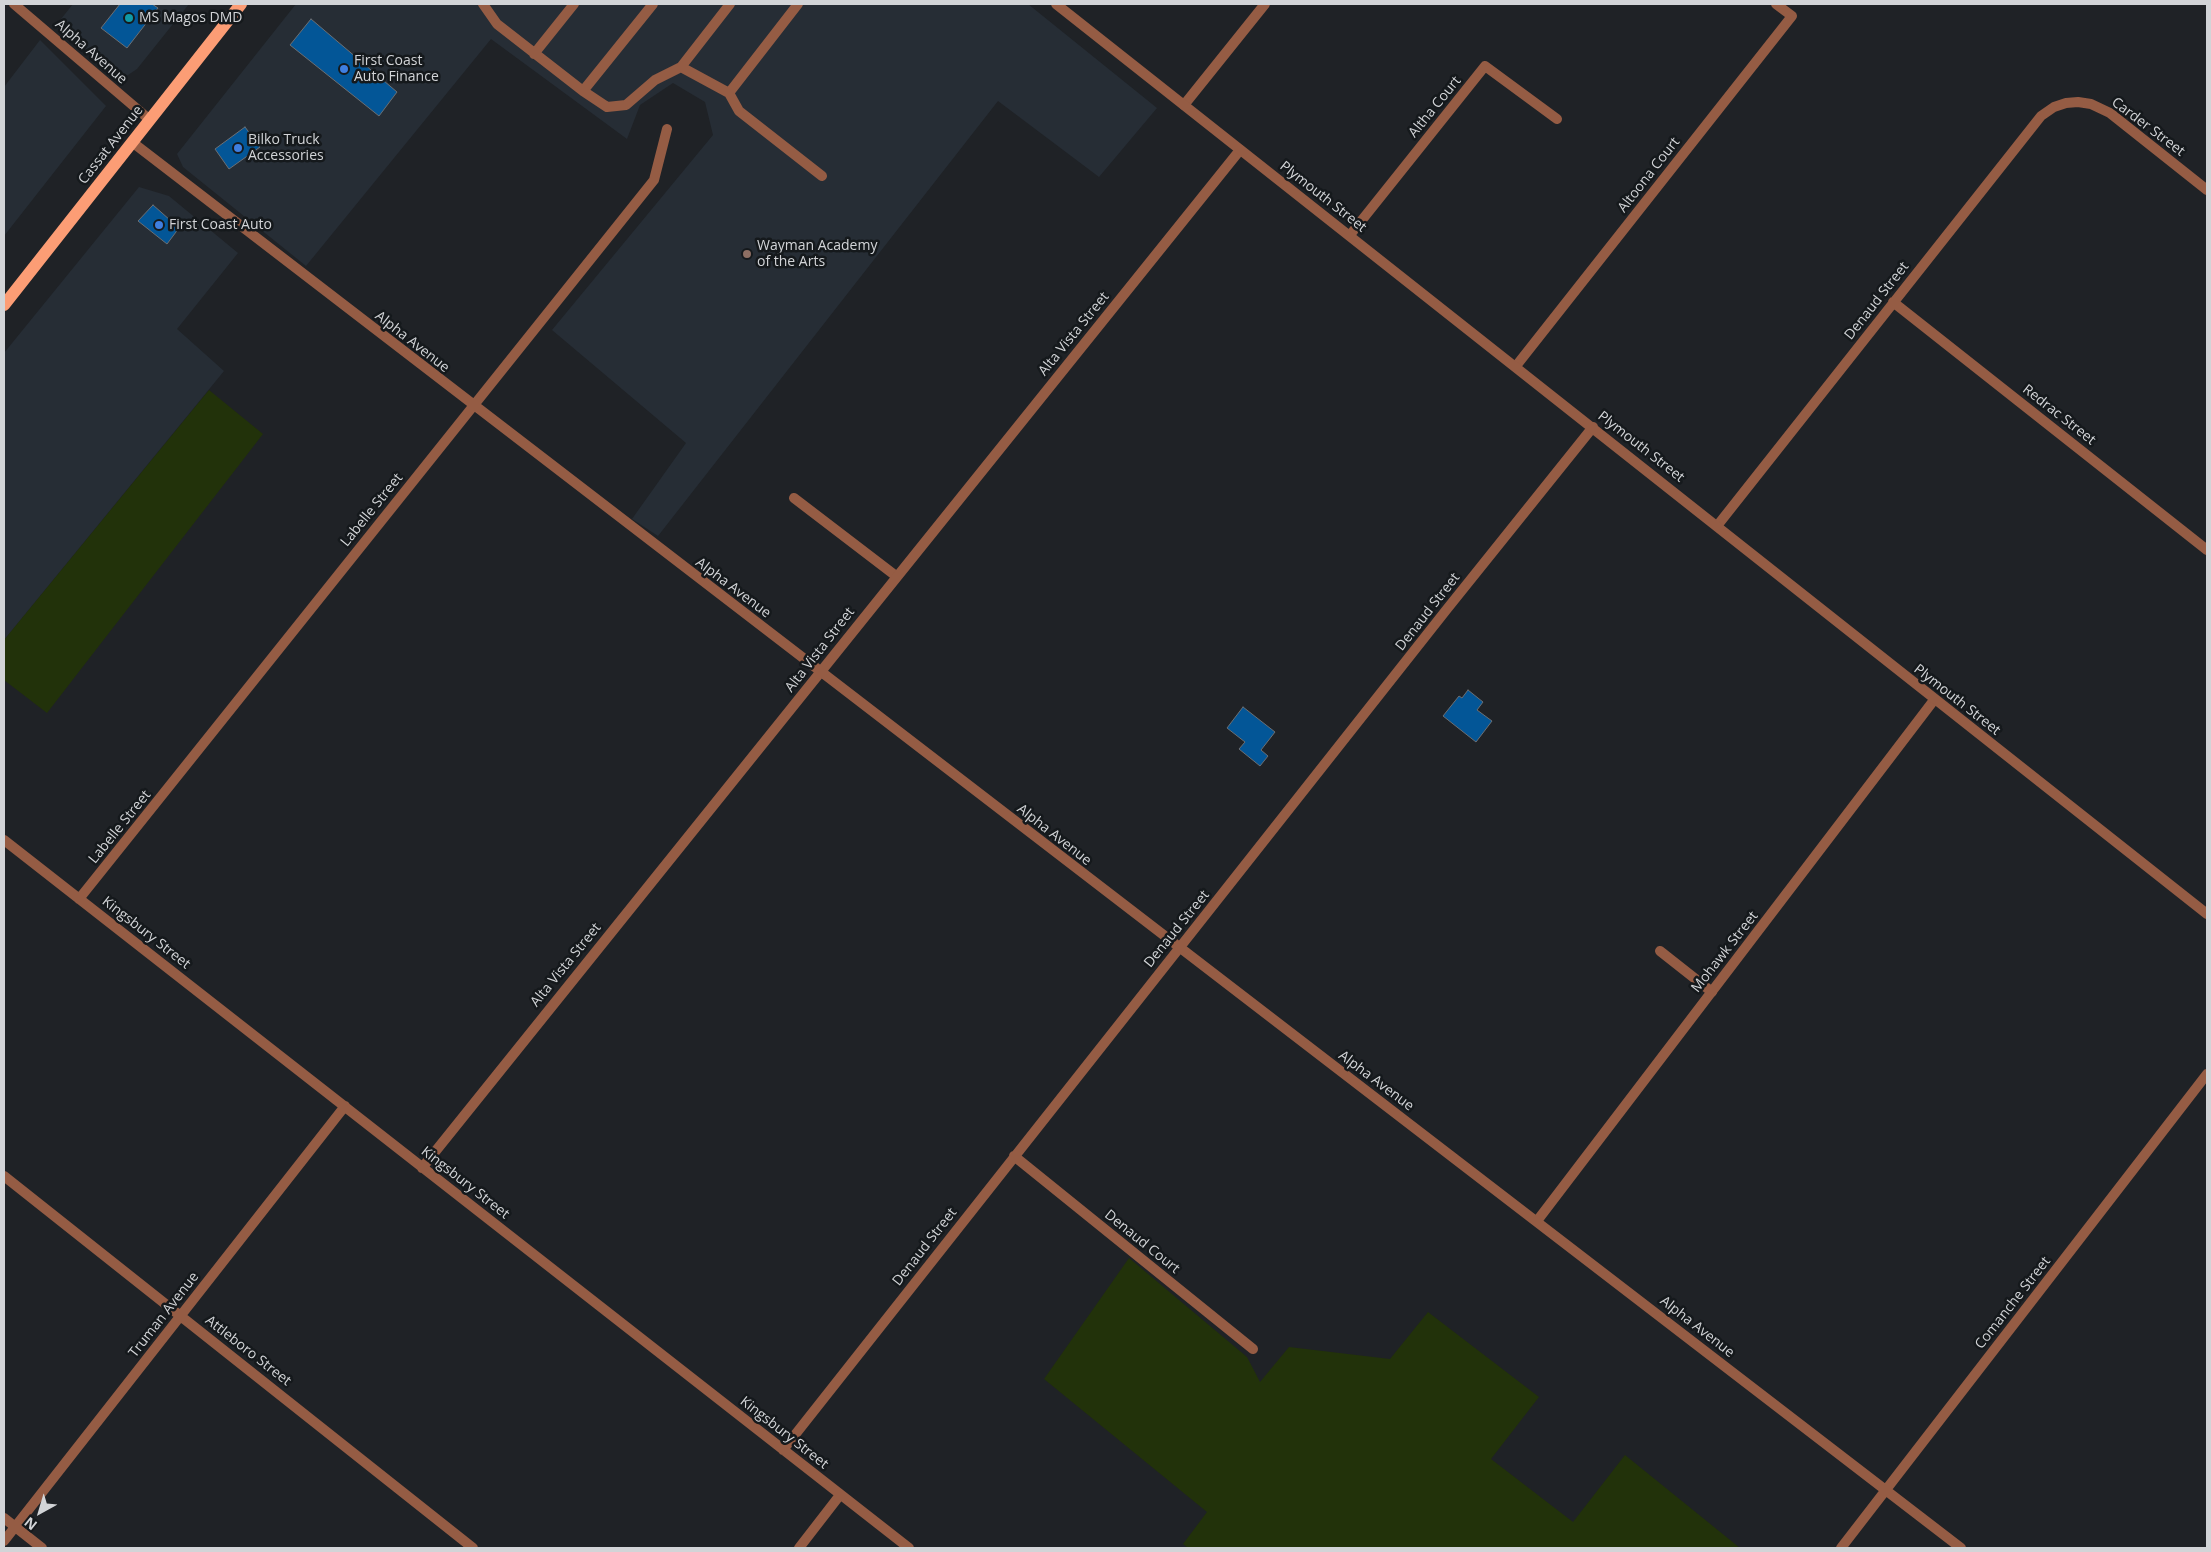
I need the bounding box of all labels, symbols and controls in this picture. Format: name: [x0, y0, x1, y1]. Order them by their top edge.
place label: MS Magos DMD: [139, 10, 243, 26]
marker: MS Magos DMD: [123, 12, 135, 24]
street label: Alpha Avenue: [52, 16, 130, 88]
place label: First Coast Auto Finance: [354, 53, 439, 85]
marker: First Coast Auto Finance: [338, 63, 350, 75]
street label: Altha Court: [1405, 73, 1465, 141]
street label: Carder Street: [2108, 94, 2188, 160]
street label: Cassat Avenue: [75, 102, 147, 188]
place label: Bilko Truck Accessories: [248, 132, 324, 164]
street label: Altoona Court: [1614, 134, 1684, 216]
marker: Bilko Truck Accessories: [232, 142, 244, 154]
street label: Plymouth Street: [1276, 158, 1370, 236]
place label: First Coast Auto: [169, 217, 272, 233]
marker: First Coast Auto: [153, 219, 165, 231]
place label: Wayman Academy of the Arts: [757, 238, 877, 270]
marker: Wayman Academy of the Arts: [741, 248, 753, 260]
street label: Denaud Street: [1841, 259, 1913, 343]
street label: Alta Vista Street: [1035, 289, 1113, 379]
street label: Alpha Avenue: [371, 308, 453, 376]
street label: Redrac Street: [2019, 381, 2099, 449]
street label: Plymouth Street: [1594, 408, 1688, 486]
street label: Labelle Street: [337, 470, 407, 550]
street label: Alpha Avenue: [692, 554, 774, 622]
street label: Denaud Street: [1392, 570, 1464, 654]
street label: Alta Vista Street: [782, 604, 858, 696]
street label: Plymouth Street: [1910, 661, 2004, 739]
street label: Labelle Street: [85, 787, 155, 867]
street label: Alpha Avenue: [1013, 801, 1095, 869]
street label: Denaud Street: [1141, 887, 1213, 971]
street label: Kingsbury Street: [98, 893, 194, 973]
street label: Mohawk Street: [1688, 908, 1762, 996]
street label: Alta Vista Street: [527, 920, 605, 1010]
street label: Alpha Avenue: [1335, 1047, 1417, 1115]
street label: Kingsbury Street: [417, 1143, 513, 1223]
street label: Denaud Street: [889, 1205, 961, 1289]
street label: Denaud Court: [1101, 1207, 1183, 1277]
street label: Comanche Street: [1972, 1254, 2054, 1352]
street label: Truman Avenue: [125, 1269, 203, 1361]
street label: Alpha Avenue: [1656, 1293, 1738, 1361]
street label: Attleboro Street: [202, 1312, 294, 1390]
street label: Kingsbury Street: [736, 1393, 832, 1473]
north arrow: [15, 1487, 65, 1537]
text: N: [20, 1513, 41, 1535]

